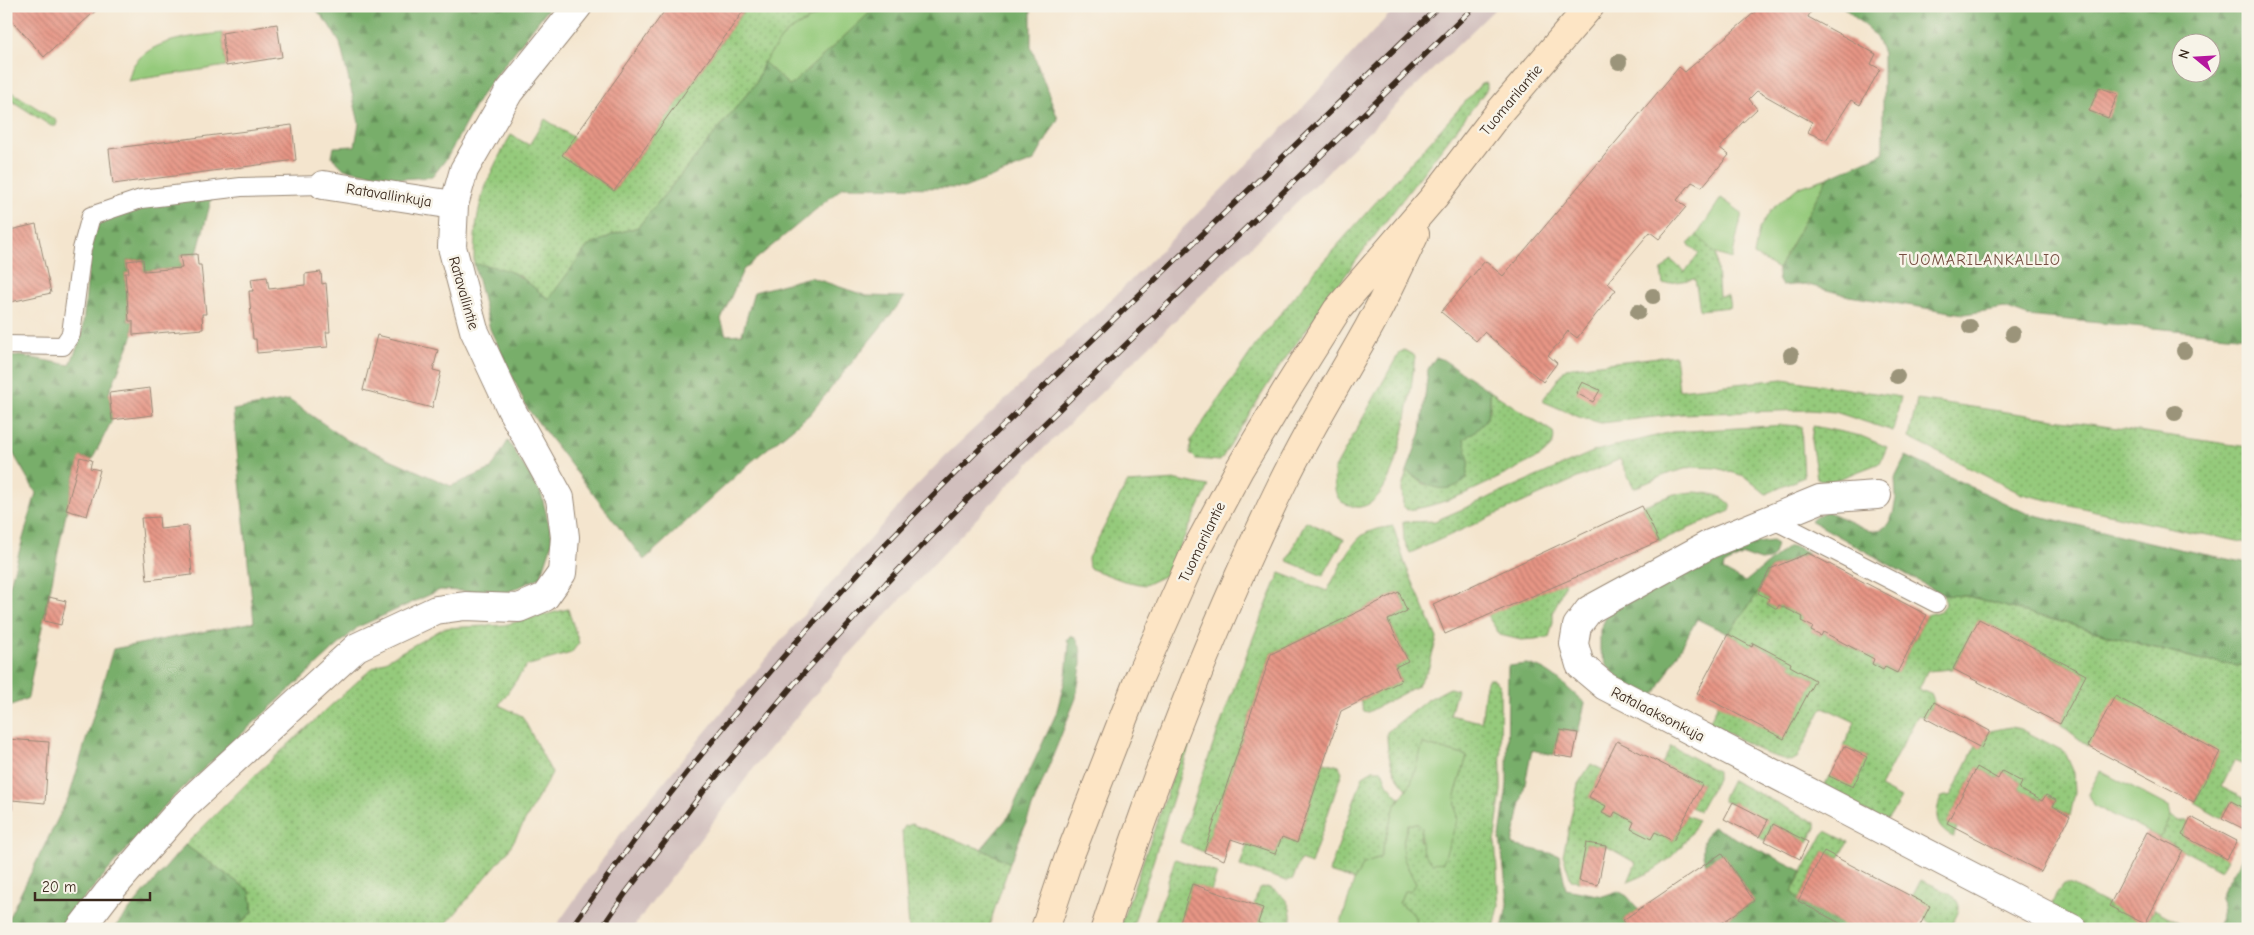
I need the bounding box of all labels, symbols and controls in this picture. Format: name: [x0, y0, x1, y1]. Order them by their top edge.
north arrow: [2172, 32, 2222, 82]
text: N: [2175, 47, 2194, 61]
street label: Tuomarilantie: [1476, 60, 1546, 139]
street label: Ratavallinkuja: [345, 179, 433, 211]
district label: TUOMARILANKALLIO: [1899, 251, 2061, 269]
street label: Ratavallintie: [445, 254, 483, 332]
street label: Tuomarilantie: [1175, 498, 1229, 585]
street label: Ratalaaksonkuja: [1608, 683, 1708, 745]
scale bar: [35, 870, 150, 902]
text: 20 m: [42, 878, 76, 896]

